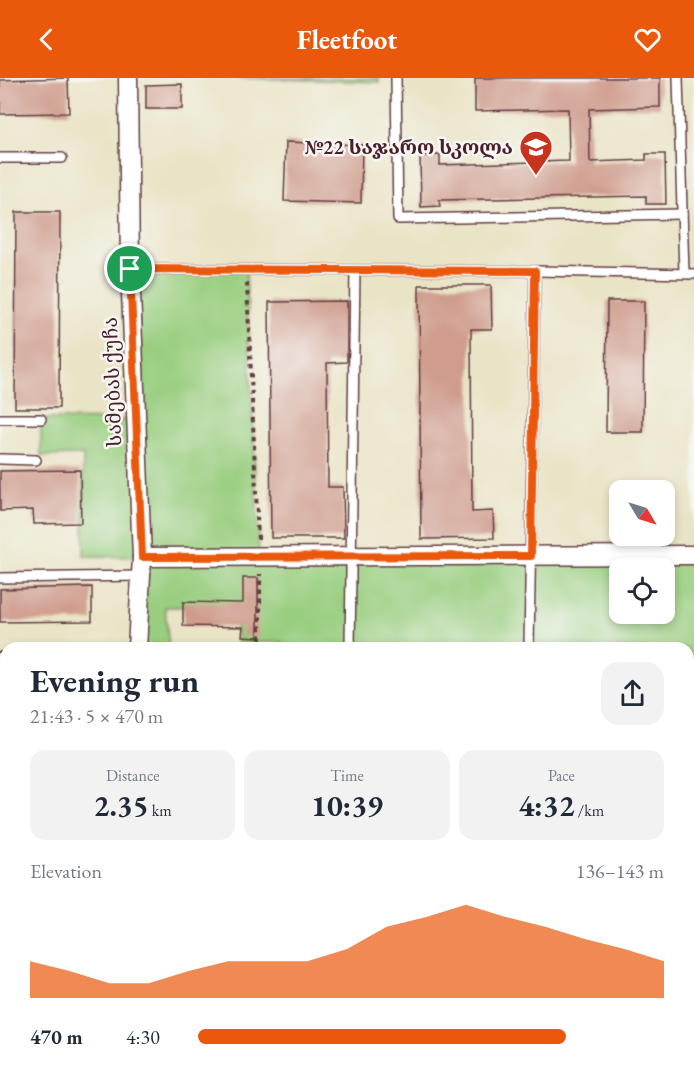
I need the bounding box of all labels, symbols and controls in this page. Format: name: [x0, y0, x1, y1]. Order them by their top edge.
text: Fleetfoot: [297, 22, 397, 57]
icon: back: [30, 23, 63, 56]
icon: heart: [631, 23, 664, 56]
school or university icon: №22 საჯარო სკოლა: [518, 129, 554, 176]
place label: №22 საჯარო სკოლა: [305, 134, 513, 160]
pin: [104, 243, 155, 294]
icon: arrive: [113, 252, 146, 285]
street label: სამებას ქუჩა: [97, 317, 127, 447]
north arrow: [609, 480, 675, 546]
map controls: [609, 480, 675, 624]
button: locate: [609, 558, 675, 624]
text: Evening run: [30, 659, 199, 702]
button: share: [601, 662, 664, 725]
text: 21:43 · 5 × 470 m: [30, 703, 163, 729]
text: Distance: [106, 765, 159, 786]
text: Time: [330, 765, 364, 786]
text: Pace: [548, 765, 575, 786]
text: 2.35: [94, 786, 149, 825]
text: 10:39: [311, 786, 383, 825]
text: 4:32: [519, 786, 575, 825]
text: km: [149, 800, 172, 821]
text: /km: [575, 800, 604, 821]
text: Elevation: [30, 858, 102, 884]
text: 136–143 m: [576, 858, 664, 884]
text: 470 m: [30, 1024, 83, 1050]
text: 4:30: [126, 1024, 160, 1050]

